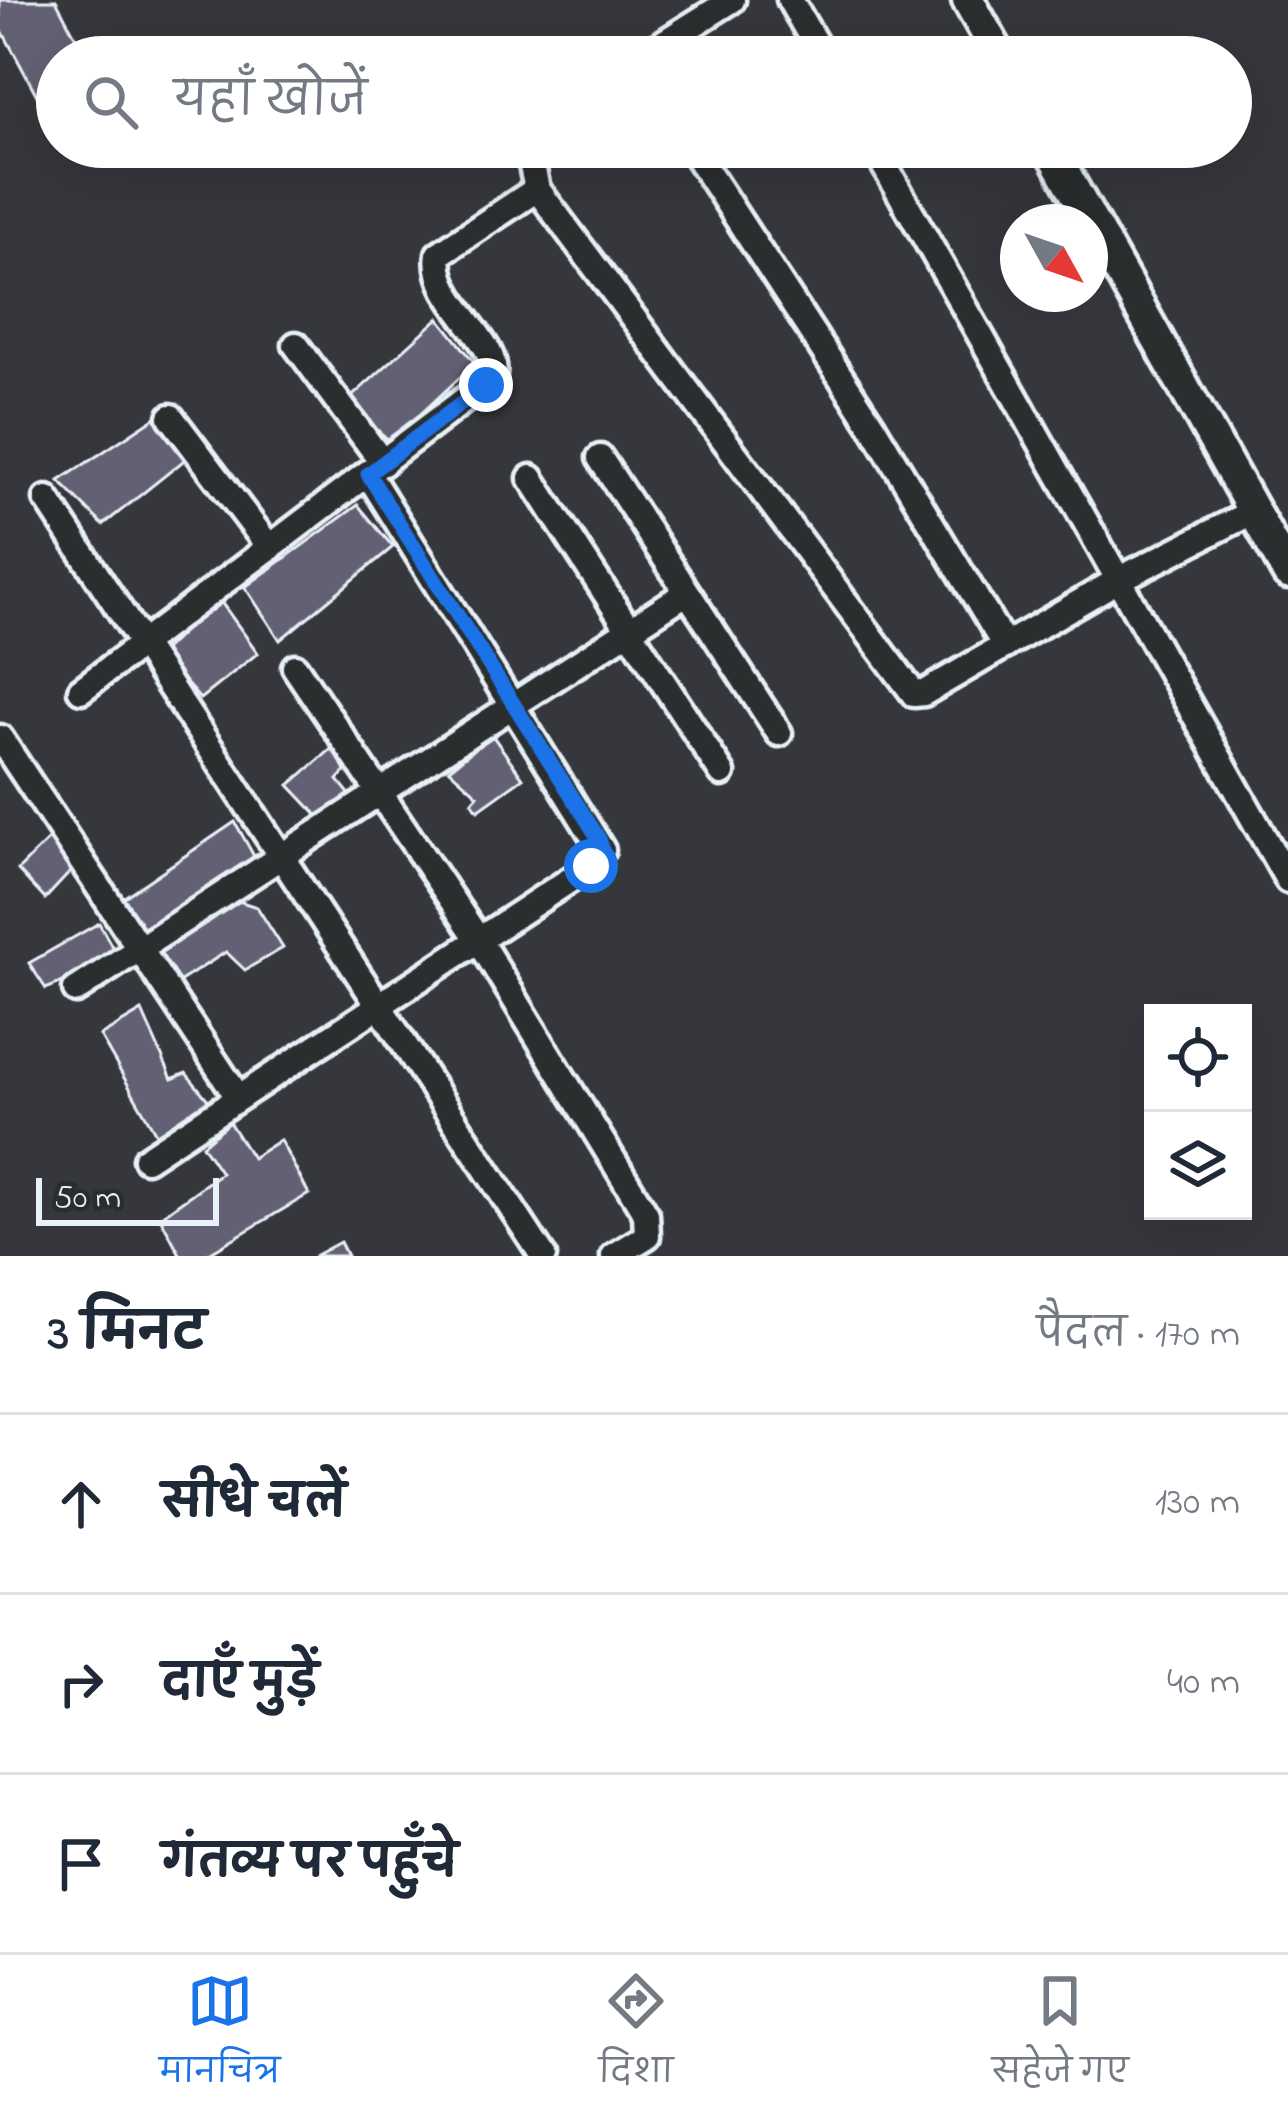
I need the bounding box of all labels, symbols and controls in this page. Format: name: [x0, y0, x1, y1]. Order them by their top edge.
search box: [36, 36, 1252, 168]
icon: search: [78, 69, 144, 135]
text: यहाँ खोजें: [174, 70, 367, 136]
north arrow: [1000, 204, 1108, 312]
route end: [459, 358, 513, 412]
route start: [564, 839, 618, 893]
map controls: [1144, 1004, 1252, 1220]
button: locate: [1144, 1004, 1252, 1112]
button: layers: [1144, 1112, 1252, 1220]
scale bar: [36, 1172, 219, 1225]
text: 50 m: [54, 1175, 121, 1223]
text: 3 मिनट: [48, 1298, 206, 1373]
text: पैदल · 170 m: [1037, 1307, 1240, 1364]
icon: ahead: [48, 1471, 114, 1537]
text: सीधे चलें: [162, 1472, 346, 1538]
text: 130 m: [1155, 1475, 1240, 1532]
icon: right: [48, 1651, 114, 1717]
text: दाएँ मुड़ें: [162, 1652, 318, 1718]
text: 40 m: [1167, 1655, 1240, 1712]
icon: arrive: [48, 1831, 114, 1897]
text: गंतव्य पर पहुँचे: [162, 1832, 458, 1898]
tab: मानचित्र: [159, 1968, 280, 2107]
tab: दिशा: [599, 1968, 674, 2107]
tab: सहेजे गए: [992, 1968, 1129, 2107]

